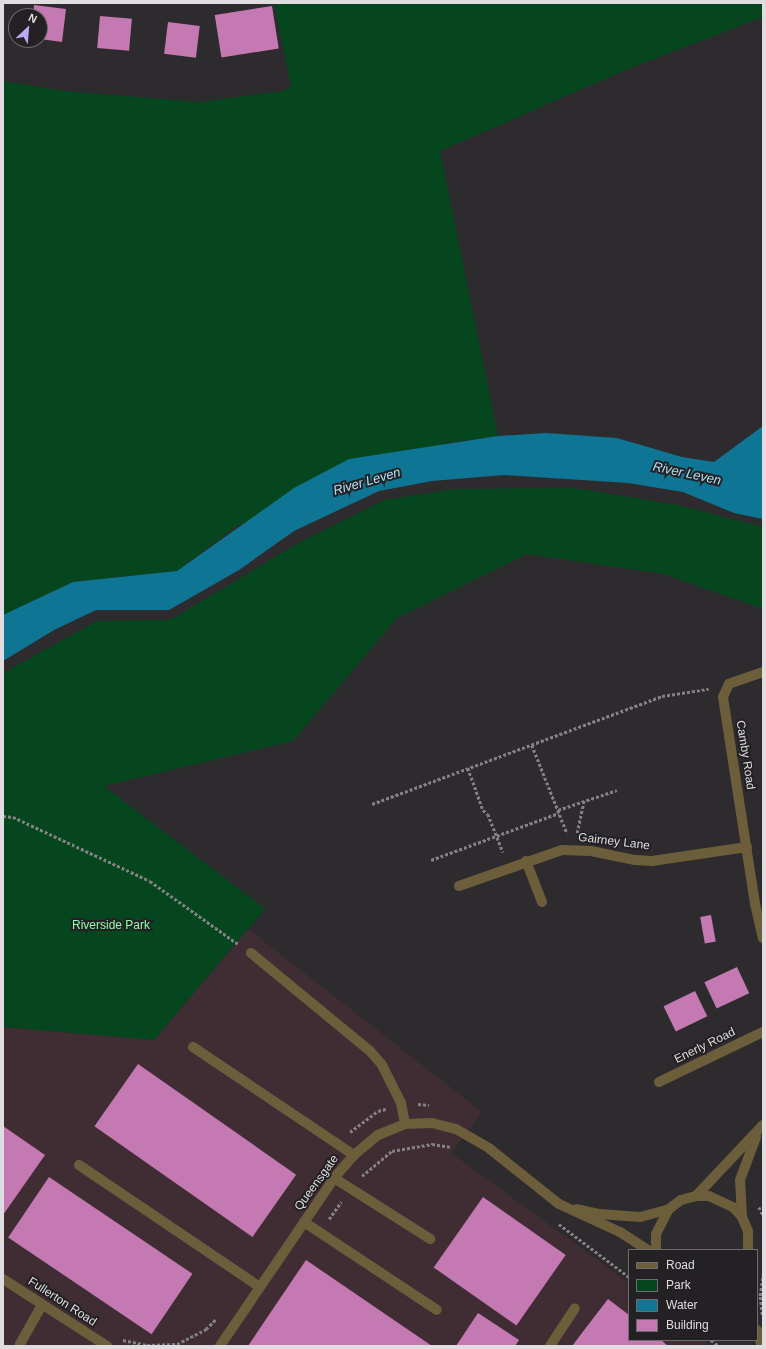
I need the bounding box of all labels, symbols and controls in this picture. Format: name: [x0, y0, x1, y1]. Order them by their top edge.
north arrow: [8, 8, 48, 48]
text: N: [27, 11, 39, 25]
water label: River Leven: [651, 459, 723, 489]
water label: River Leven: [332, 465, 402, 499]
street label: Camby Road: [732, 719, 758, 791]
street label: Gairney Lane: [577, 830, 651, 854]
park label: Riverside Park: [72, 919, 150, 933]
street label: Enerly Road: [672, 1025, 738, 1067]
street label: Queensgate: [292, 1152, 342, 1214]
legend: [628, 1249, 758, 1341]
text: Road: [666, 1258, 695, 1272]
street label: Fullerton Road: [25, 1275, 99, 1329]
text: Park: [666, 1278, 691, 1292]
text: Water: [666, 1298, 698, 1312]
text: Building: [666, 1318, 709, 1332]

